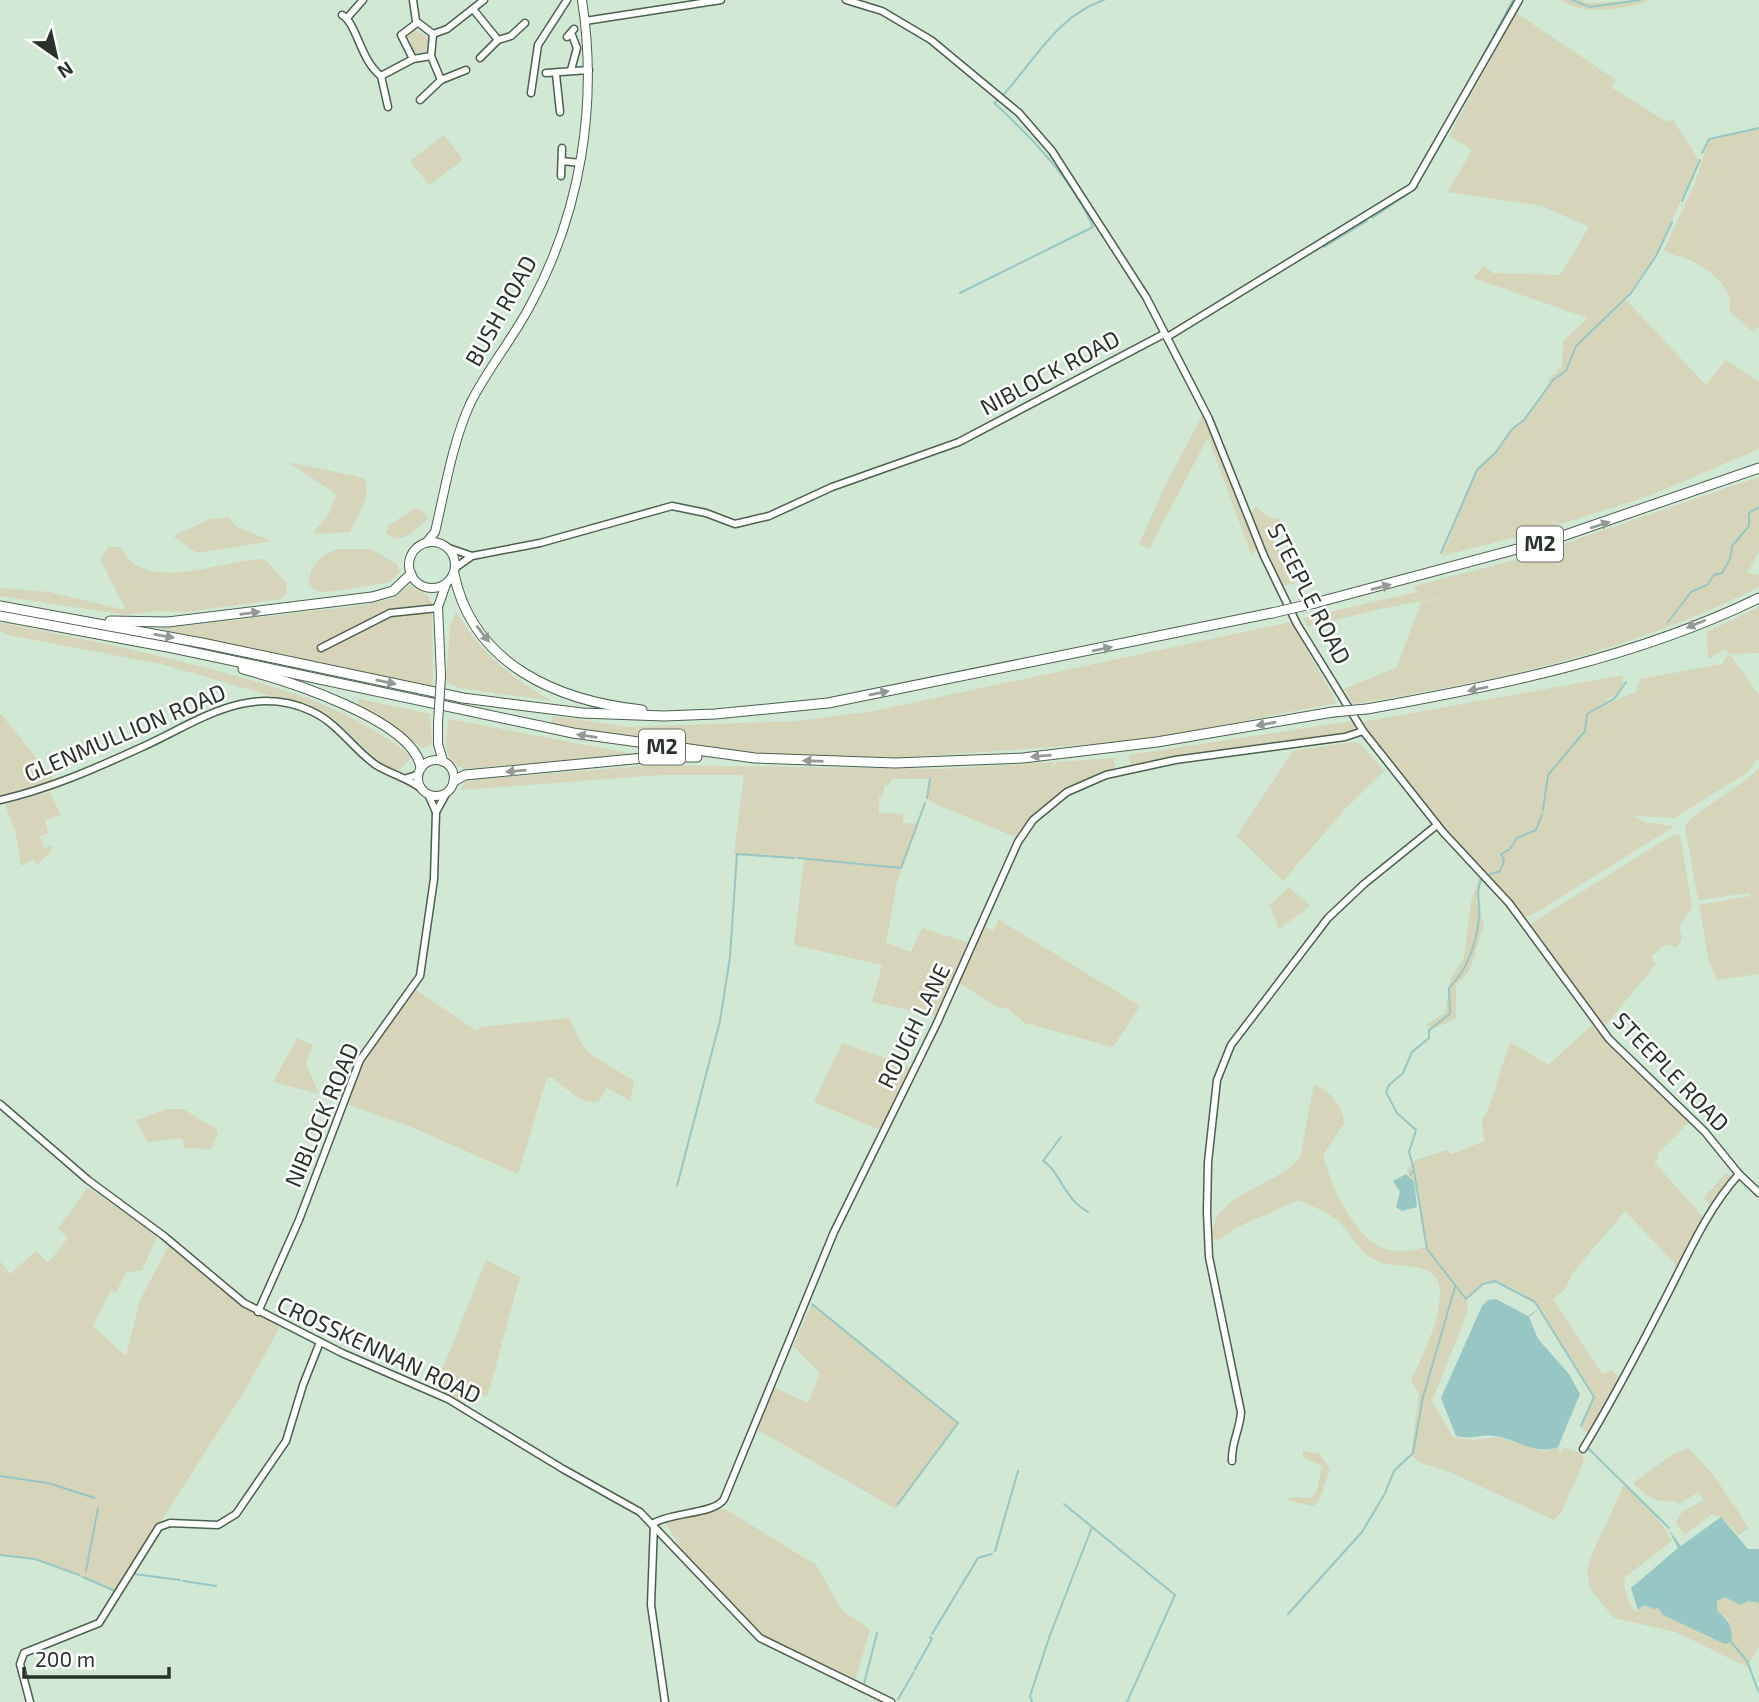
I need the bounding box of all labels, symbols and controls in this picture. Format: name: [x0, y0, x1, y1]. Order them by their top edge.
north arrow: [21, 21, 91, 91]
text: N: [54, 57, 78, 84]
street label: BUSH ROAD: [458, 250, 542, 371]
street label: NIBLOCK ROAD: [975, 324, 1124, 421]
street label: STEEPLE ROAD: [1262, 518, 1357, 669]
one-way arrow: [1590, 519, 1611, 529]
road number: M2: [1517, 526, 1563, 562]
one-way arrow: [1371, 581, 1393, 592]
one-way arrow: [239, 607, 261, 618]
one-way arrow: [1686, 619, 1707, 630]
one-way arrow: [476, 625, 491, 643]
one-way arrow: [153, 631, 175, 642]
one-way arrow: [1091, 643, 1113, 654]
street label: GLENMULLION ROAD: [20, 677, 230, 787]
one-way arrow: [375, 677, 397, 688]
one-way arrow: [1467, 684, 1489, 695]
one-way arrow: [868, 688, 890, 699]
one-way arrow: [1255, 719, 1277, 730]
one-way arrow: [576, 730, 598, 741]
road number: M2: [639, 730, 685, 764]
one-way arrow: [1029, 751, 1051, 762]
one-way arrow: [802, 755, 824, 766]
one-way arrow: [505, 766, 527, 777]
street label: ROUGH LANE: [871, 959, 955, 1092]
street label: STEEPLE ROAD: [1608, 1006, 1735, 1137]
street label: NIBLOCK ROAD: [278, 1038, 364, 1191]
street label: CROSSKENNAN ROAD: [273, 1290, 486, 1409]
scale bar: [24, 1636, 170, 1680]
text: 200 m: [35, 1646, 95, 1671]

